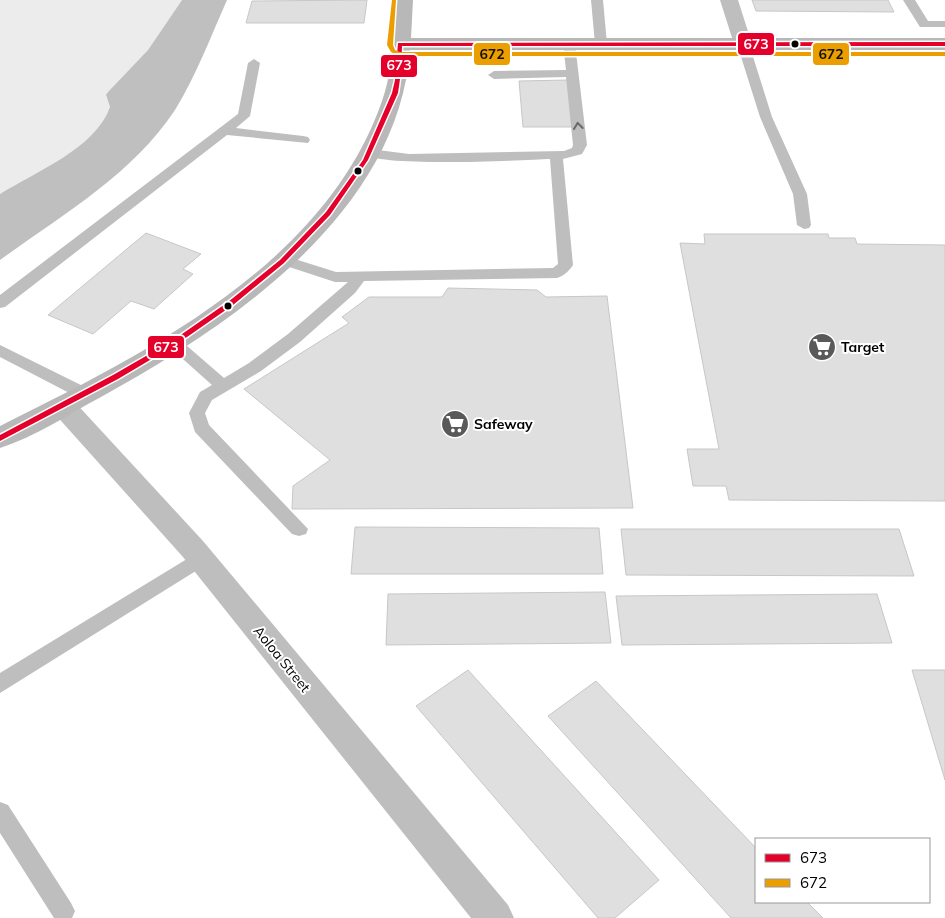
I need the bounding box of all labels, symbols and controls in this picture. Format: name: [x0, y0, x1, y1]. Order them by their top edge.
line badge: 673: [737, 32, 775, 56]
text: 673: [743, 35, 769, 53]
unlabelled marker: [790, 39, 800, 49]
line badge: 672: [473, 42, 511, 66]
line badge: 672: [812, 42, 850, 66]
text: 672: [479, 45, 505, 63]
text: 672: [818, 45, 844, 63]
line badge: 673: [380, 54, 418, 78]
text: 673: [386, 56, 412, 74]
one-way arrow: [573, 121, 584, 129]
unlabelled marker: [353, 166, 363, 176]
unlabelled marker: [223, 301, 233, 311]
supermarket icon: Target: [807, 332, 837, 362]
line badge: 673: [147, 335, 185, 359]
text: 673: [153, 338, 179, 356]
place label: Target: [841, 338, 885, 356]
supermarket icon: Safeway: [440, 409, 470, 439]
place label: Safeway: [474, 415, 533, 433]
street label: Aoloa Street: [250, 622, 314, 696]
legend: [755, 838, 930, 903]
text: 673: [800, 848, 827, 867]
text: 672: [800, 873, 827, 892]

